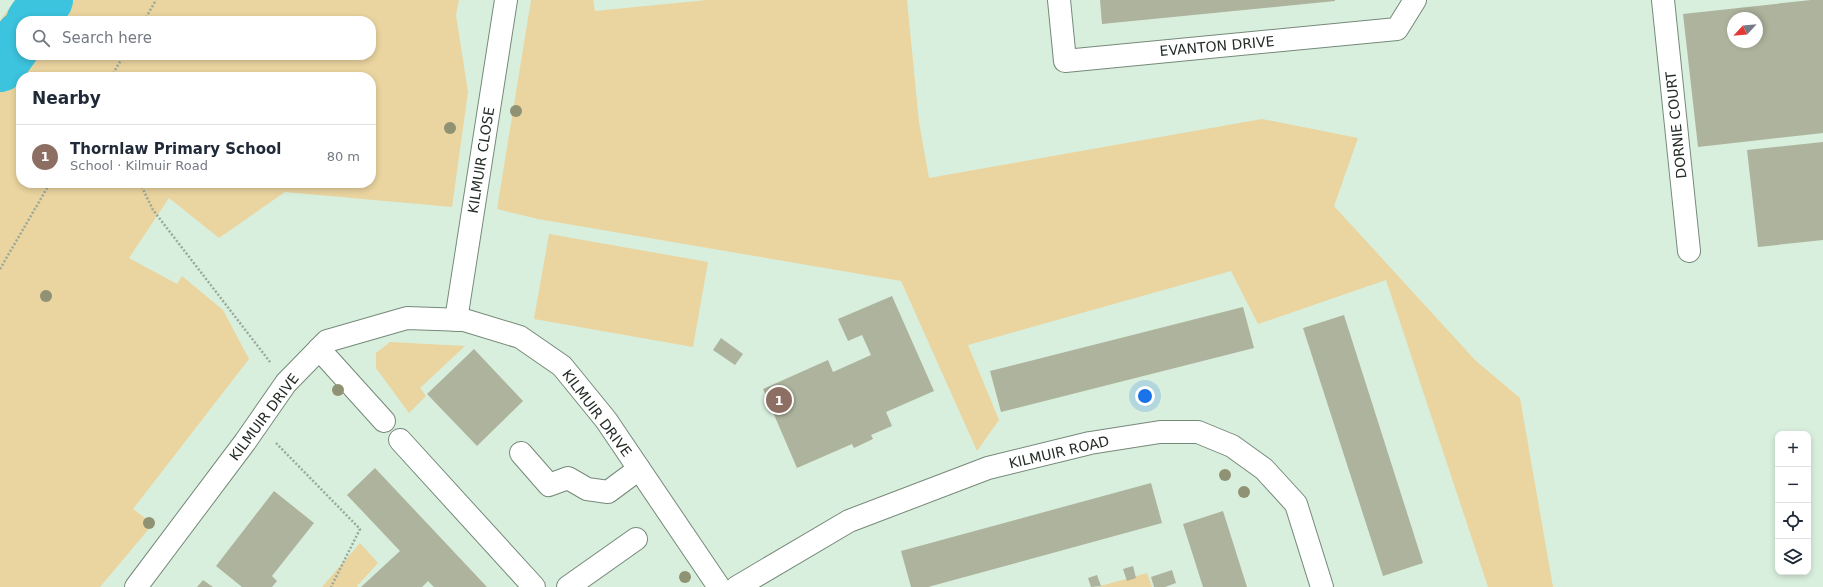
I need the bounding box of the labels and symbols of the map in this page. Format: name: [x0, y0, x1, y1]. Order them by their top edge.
north arrow: [1727, 12, 1763, 48]
street label: EVANTON DRIVE: [1159, 33, 1275, 59]
street label: DORNIE COURT: [1662, 70, 1690, 179]
street label: KILMUIR CLOSE: [465, 106, 497, 214]
street label: KILMUIR DRIVE: [559, 366, 635, 460]
street label: KILMUIR DRIVE: [226, 370, 302, 464]
pin: 1: [766, 385, 792, 415]
your location: [1135, 386, 1155, 406]
street label: KILMUIR ROAD: [1007, 433, 1111, 471]

